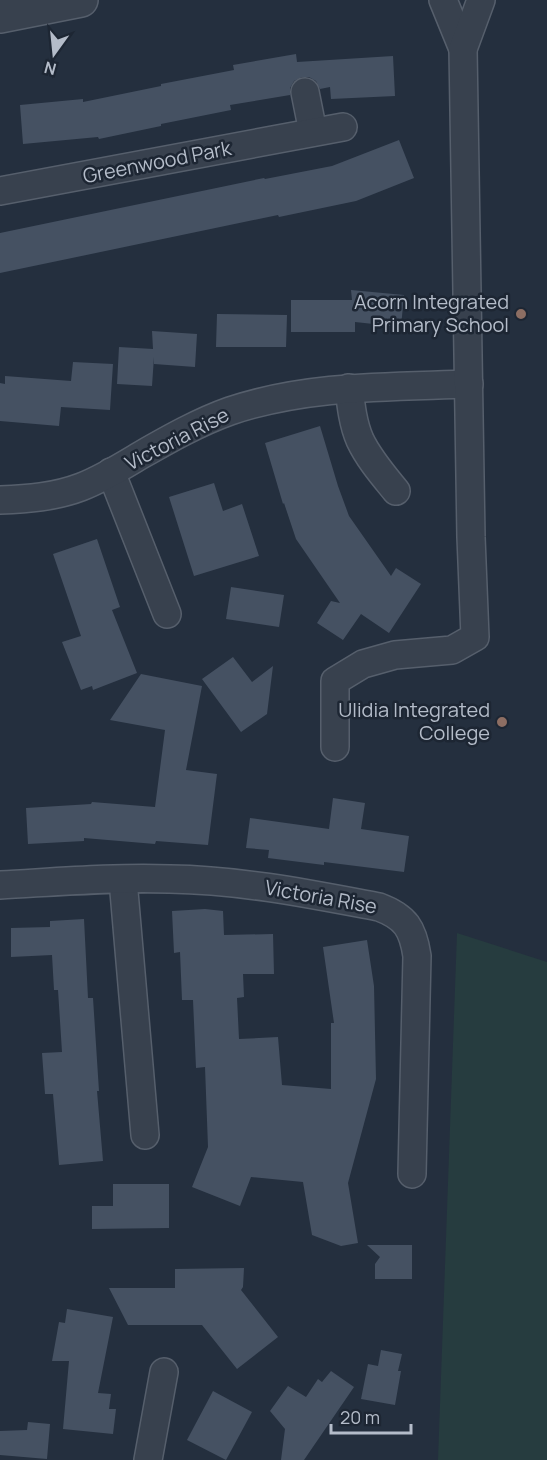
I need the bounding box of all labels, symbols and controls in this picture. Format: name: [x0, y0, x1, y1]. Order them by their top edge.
north arrow: [24, 24, 84, 84]
text: N: [42, 56, 59, 81]
street label: Greenwood Park: [81, 134, 234, 189]
place label: Acorn Integrated Primary School: [354, 288, 509, 338]
marker: Acorn Integrated Primary School: [514, 307, 528, 321]
street label: Victoria Rise: [120, 401, 233, 476]
place label: Ulidia Integrated College: [338, 696, 490, 746]
marker: Ulidia Integrated College: [495, 715, 509, 729]
street label: Victoria Rise: [263, 873, 379, 920]
scale bar: [331, 1397, 410, 1435]
text: 20 m: [340, 1405, 380, 1429]

